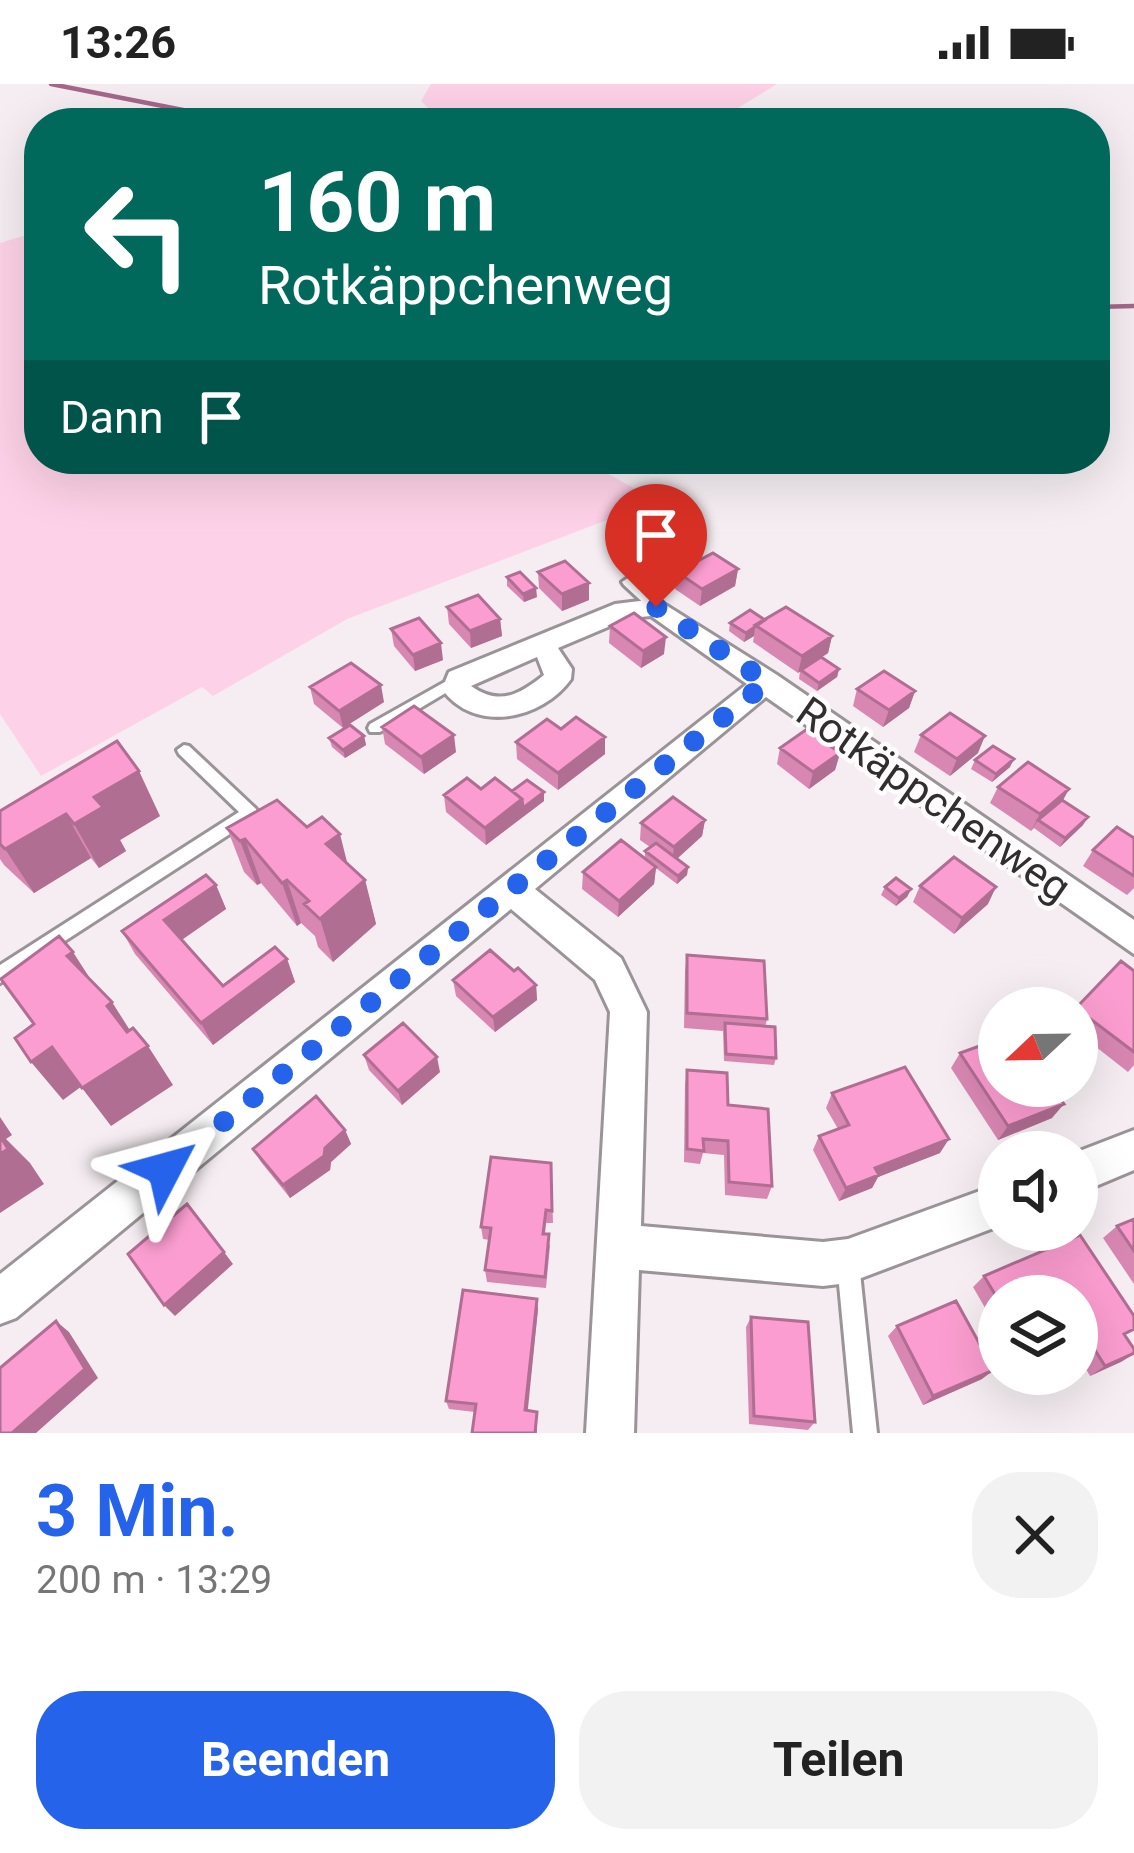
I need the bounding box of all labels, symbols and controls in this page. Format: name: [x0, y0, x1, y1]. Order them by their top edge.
text: 13:26: [60, 16, 176, 69]
text: 160 m: [258, 153, 496, 252]
icon: left: [60, 156, 216, 312]
text: Rotkäppchenweg: [258, 254, 673, 317]
icon: arrive: [188, 384, 254, 450]
text: Dann: [60, 391, 164, 444]
pin: [605, 484, 707, 607]
icon: arrive: [623, 502, 689, 568]
street label: Rotkäppchenweg: [787, 687, 1080, 912]
north arrow: [978, 987, 1098, 1107]
map controls: [978, 987, 1098, 1395]
position arrow: [102, 1106, 228, 1232]
button: sound: [978, 1131, 1098, 1251]
button: layers: [978, 1275, 1098, 1395]
text: 3 Min.: [36, 1469, 239, 1554]
button: close: [972, 1472, 1098, 1598]
text: 200 m · 13:29: [36, 1557, 272, 1603]
button: Beenden: [36, 1691, 555, 1829]
button: Teilen: [579, 1691, 1098, 1829]

